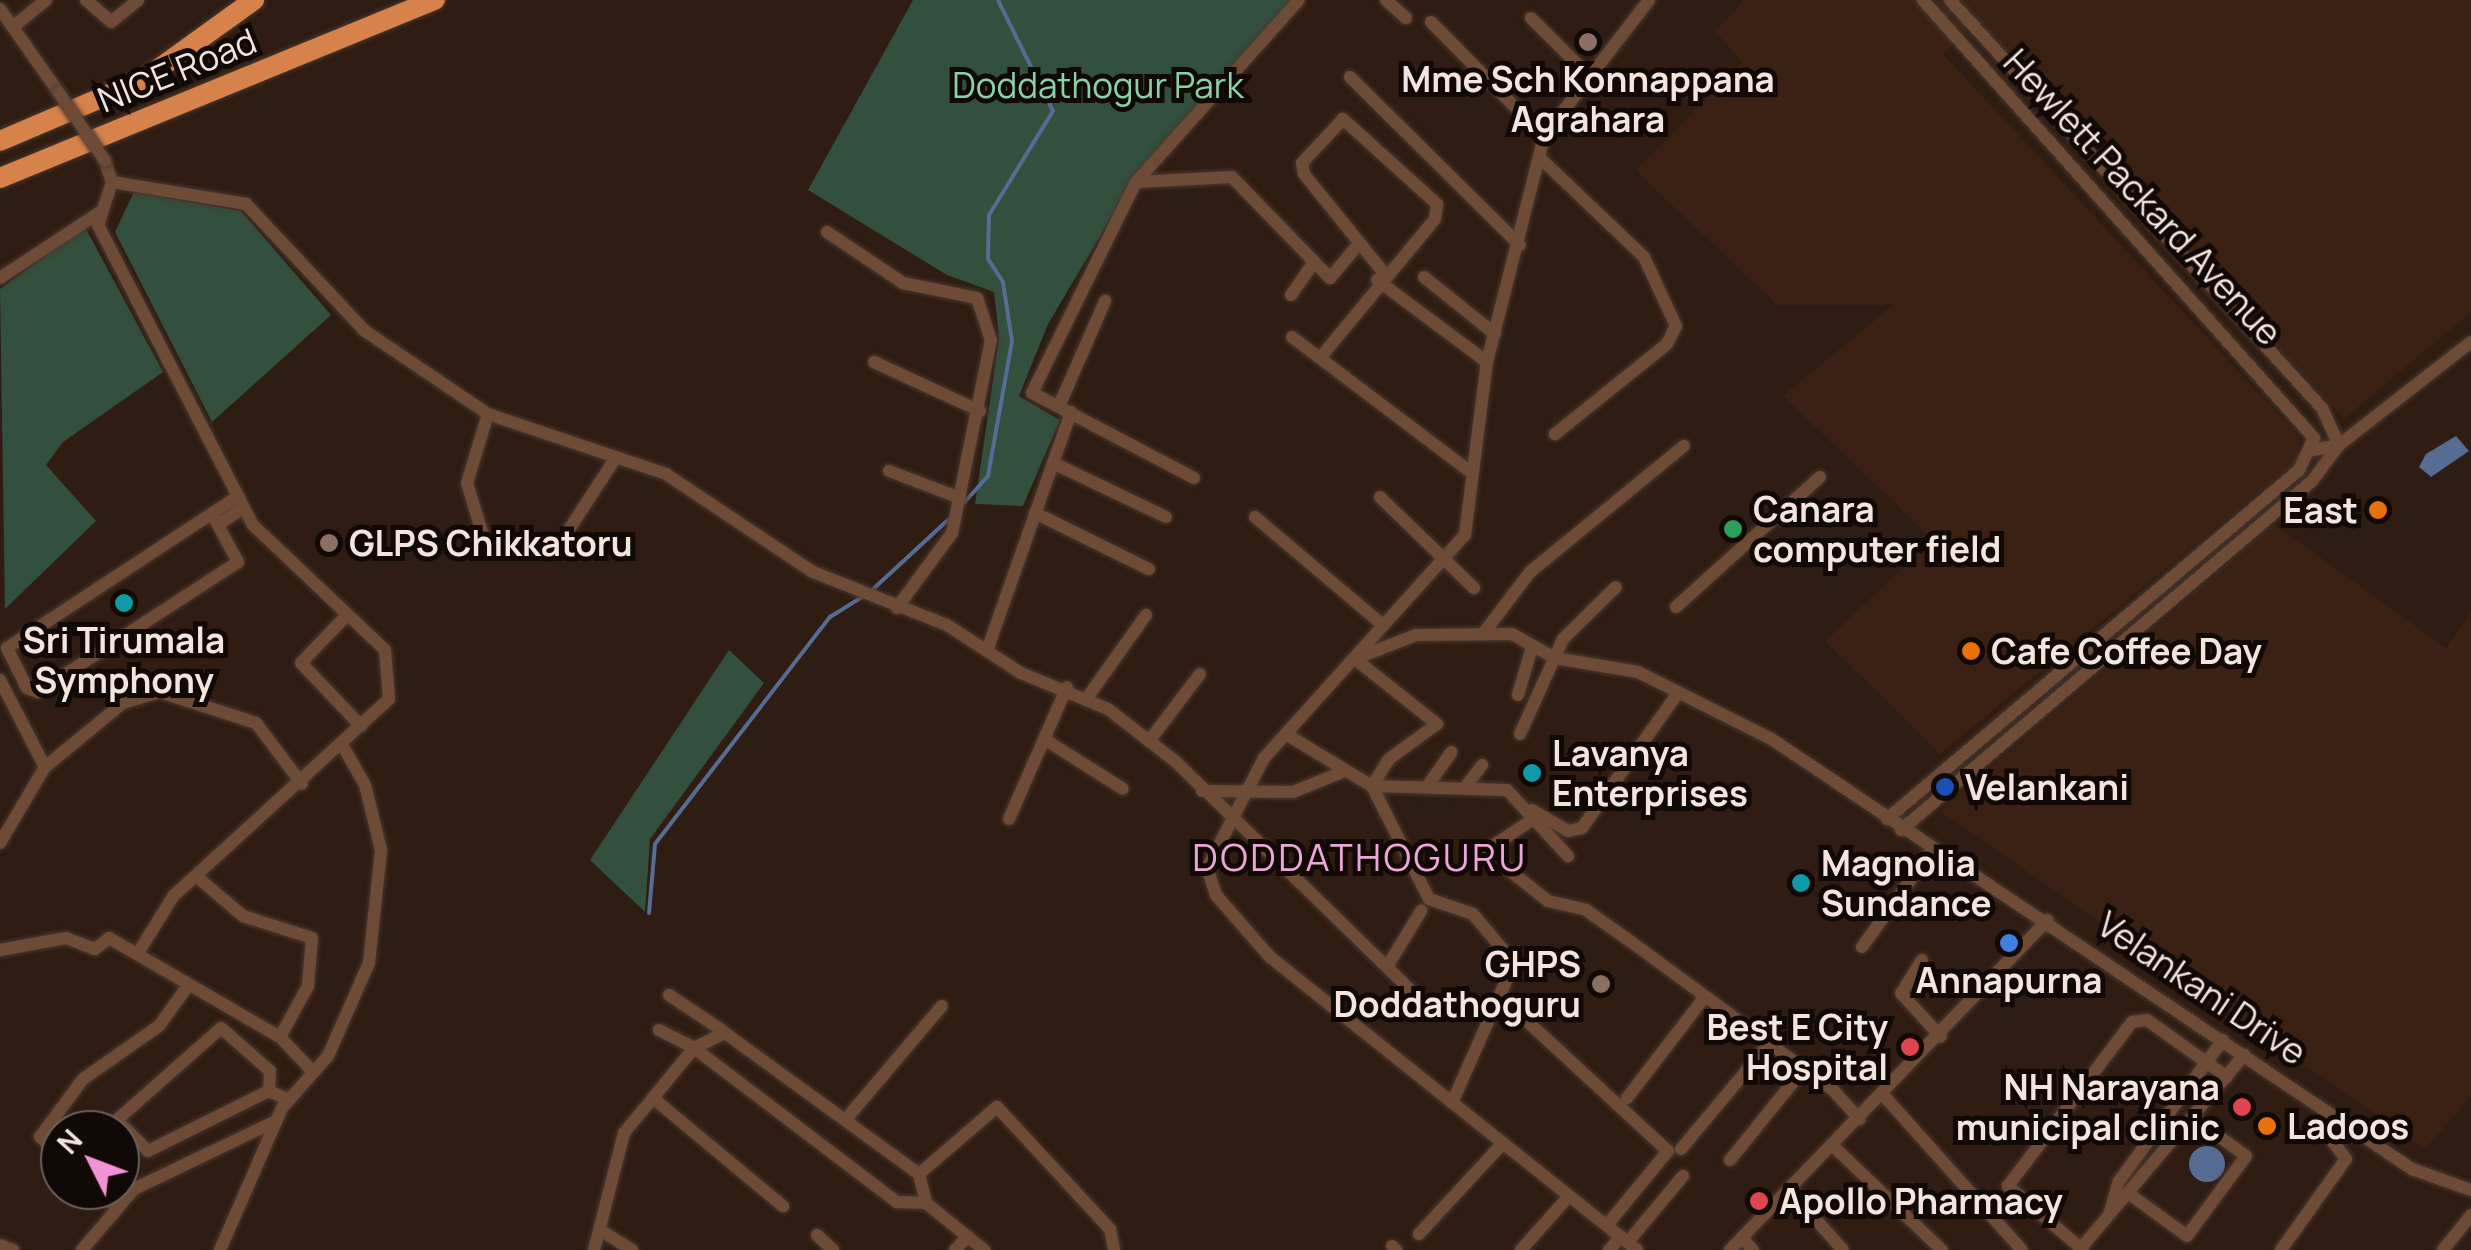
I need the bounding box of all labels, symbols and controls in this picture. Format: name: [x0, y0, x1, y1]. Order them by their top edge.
street label: NICE Road: [92, 19, 262, 121]
marker: Mme Sch Konnappana Agrahara: [1577, 31, 1599, 53]
street label: Hewlett Packard Avenue: [1995, 41, 2291, 353]
place label: Mme Sch Konnappana Agrahara: [1401, 58, 1775, 140]
park label: Doddathogur Park: [952, 64, 1244, 106]
place label: Canara computer field: [1753, 488, 2001, 570]
place label: East: [2283, 489, 2358, 531]
marker: East: [2367, 499, 2389, 521]
marker: Canara computer field: [1722, 518, 1744, 540]
place label: GLPS Chikkatoru: [349, 522, 633, 564]
marker: GLPS Chikkatoru: [318, 532, 340, 554]
marker: Sri Tirumala Symphony: [113, 592, 135, 614]
place label: Sri Tirumala Symphony: [23, 619, 225, 701]
place label: Cafe Coffee Day: [1991, 630, 2262, 672]
marker: Cafe Coffee Day: [1960, 640, 1982, 662]
place label: Lavanya Enterprises: [1552, 732, 1748, 814]
marker: Lavanya Enterprises: [1521, 762, 1543, 784]
place label: Velankani: [1965, 766, 2129, 808]
marker: Velankani: [1934, 776, 1956, 798]
district label: DODDATHOGURU: [1192, 834, 1528, 880]
place label: Magnolia Sundance: [1821, 842, 1992, 924]
marker: Magnolia Sundance: [1790, 872, 1812, 894]
street label: Velankani Drive: [2090, 903, 2314, 1073]
marker: Annapurna: [1998, 932, 2020, 954]
place label: GHPS Doddathoguru: [1334, 943, 1581, 1025]
place label: Annapurna: [1916, 959, 2102, 1001]
marker: GHPS Doddathoguru: [1590, 973, 1612, 995]
place label: Best E City Hospital: [1706, 1006, 1888, 1088]
marker: Best E City Hospital: [1897, 1034, 1923, 1060]
place label: NH Narayana municipal clinic: [1956, 1066, 2220, 1148]
marker: NH Narayana municipal clinic: [2229, 1094, 2255, 1120]
place label: Ladoos: [2287, 1105, 2409, 1147]
north arrow: [40, 1110, 140, 1210]
marker: Ladoos: [2256, 1115, 2278, 1137]
text: N: [48, 1121, 90, 1161]
place label: Apollo Pharmacy: [1779, 1180, 2063, 1222]
marker: Apollo Pharmacy: [1748, 1190, 1770, 1212]

